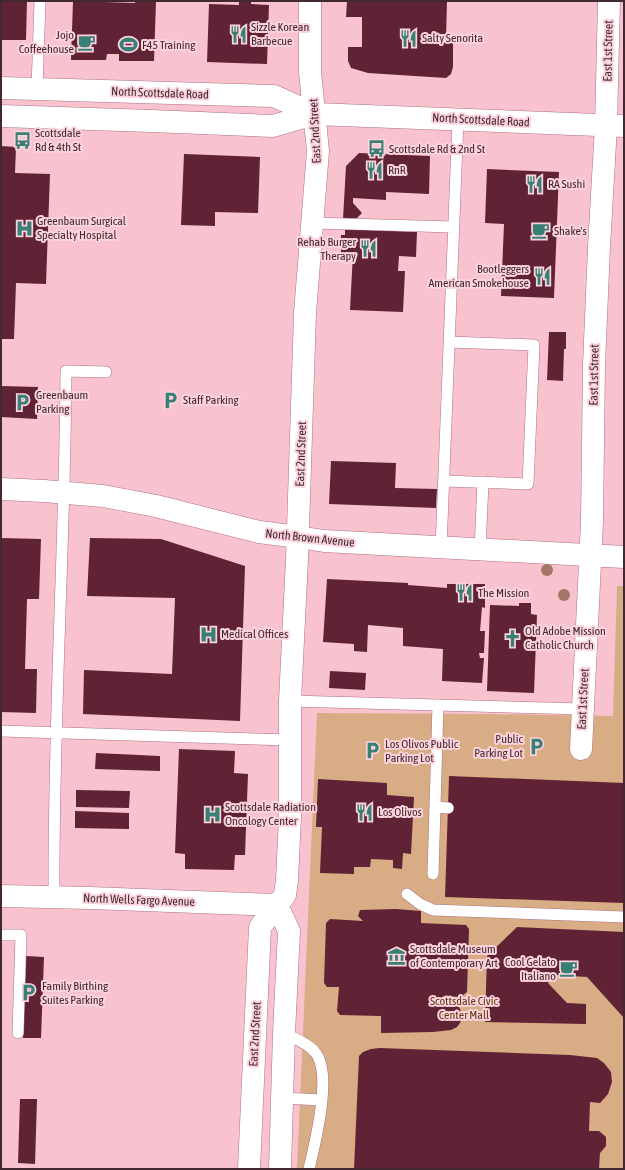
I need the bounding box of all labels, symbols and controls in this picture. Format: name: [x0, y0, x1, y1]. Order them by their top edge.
place label: Sizzle Korean Barbecue: [251, 20, 309, 48]
street label: East 1st Street: [600, 20, 616, 82]
restaurant icon: Sizzle Korean Barbecue: [228, 24, 248, 44]
place label: Jojo Coffeehouse: [19, 28, 74, 56]
restaurant icon: Salty Senorita: [399, 28, 419, 48]
place label: Salty Senorita: [422, 31, 483, 45]
cafe icon: Jojo Coffeehouse: [77, 32, 97, 52]
sports icon: F45 Training: [119, 35, 139, 55]
place label: F45 Training: [142, 38, 196, 52]
street label: North Scottsdale Road: [111, 84, 209, 102]
street label: East 2nd Street: [306, 98, 324, 164]
street label: North Scottsdale Road: [432, 110, 530, 130]
place label: Scottsdale Rd & 4th St: [35, 126, 82, 154]
bus stop icon: Scottsdale Rd & 4th St: [12, 130, 32, 150]
bus stop icon: Scottsdale Rd & 2nd St: [366, 139, 386, 159]
place label: Scottsdale Rd & 2nd St: [389, 142, 486, 156]
restaurant icon: RnR: [365, 160, 385, 180]
place label: RnR: [388, 163, 406, 177]
restaurant icon: RA Sushi: [525, 174, 545, 194]
place label: RA Sushi: [548, 177, 585, 191]
place label: Greenbaum Surgical Specialty Hospital: [37, 214, 127, 242]
hospital icon: Greenbaum Surgical Specialty Hospital: [14, 218, 34, 238]
cafe icon: Shake's: [531, 221, 551, 241]
place label: Shake's: [554, 224, 587, 238]
place label: Rehab Burger Therapy: [297, 235, 356, 263]
restaurant icon: Rehab Burger Therapy: [359, 239, 379, 259]
place label: Bootleggers American Smokehouse: [428, 262, 529, 290]
restaurant icon: Bootleggers American Smokehouse: [532, 266, 552, 286]
street label: East 1st Street: [586, 344, 602, 406]
place label: Greenbaum Parking: [36, 388, 88, 416]
parking icon: Staff Parking: [160, 390, 180, 410]
parking icon: Greenbaum Parking: [13, 392, 33, 412]
place label: Staff Parking: [183, 393, 239, 407]
street label: East 2nd Street: [293, 421, 309, 487]
street label: North Brown Avenue: [265, 526, 355, 550]
restaurant icon: The Mission: [455, 583, 475, 603]
place label: The Mission: [478, 586, 529, 600]
hospital icon: Medical Offices: [198, 624, 218, 644]
place label: Old Adobe Mission Catholic Church: [525, 624, 606, 652]
place label: Medical Offices: [221, 627, 288, 641]
church icon: Old Adobe Mission Catholic Church: [502, 628, 522, 648]
street label: East 1st Street: [574, 667, 592, 730]
place label: Public Parking Lot: [474, 732, 524, 760]
parking icon: Public Parking Lot: [526, 736, 546, 756]
place label: Los Olivos Public Parking Lot: [385, 737, 459, 765]
parking icon: Los Olivos Public Parking Lot: [362, 741, 382, 761]
place label: Scottsdale Radiation Oncology Center: [225, 800, 316, 828]
restaurant icon: Los Olivos: [355, 802, 375, 822]
hospital icon: Scottsdale Radiation Oncology Center: [202, 804, 222, 824]
place label: Los Olivos: [378, 805, 422, 819]
street label: North Wells Fargo Avenue: [83, 891, 195, 909]
place label: Scottsdale Museum of Contemporary Art: [410, 942, 499, 970]
museum icon: Scottsdale Museum of Contemporary Art: [387, 946, 407, 966]
place label: Cool Gelato Italiano: [505, 955, 556, 983]
cafe icon: Cool Gelato Italiano: [559, 959, 579, 979]
place label: Family Birthing Suites Parking: [42, 979, 109, 1007]
parking icon: Family Birthing Suites Parking: [19, 983, 39, 1003]
park label: Scottsdale Civic Center Mall: [430, 994, 499, 1022]
street label: East 2nd Street: [246, 1001, 264, 1067]

